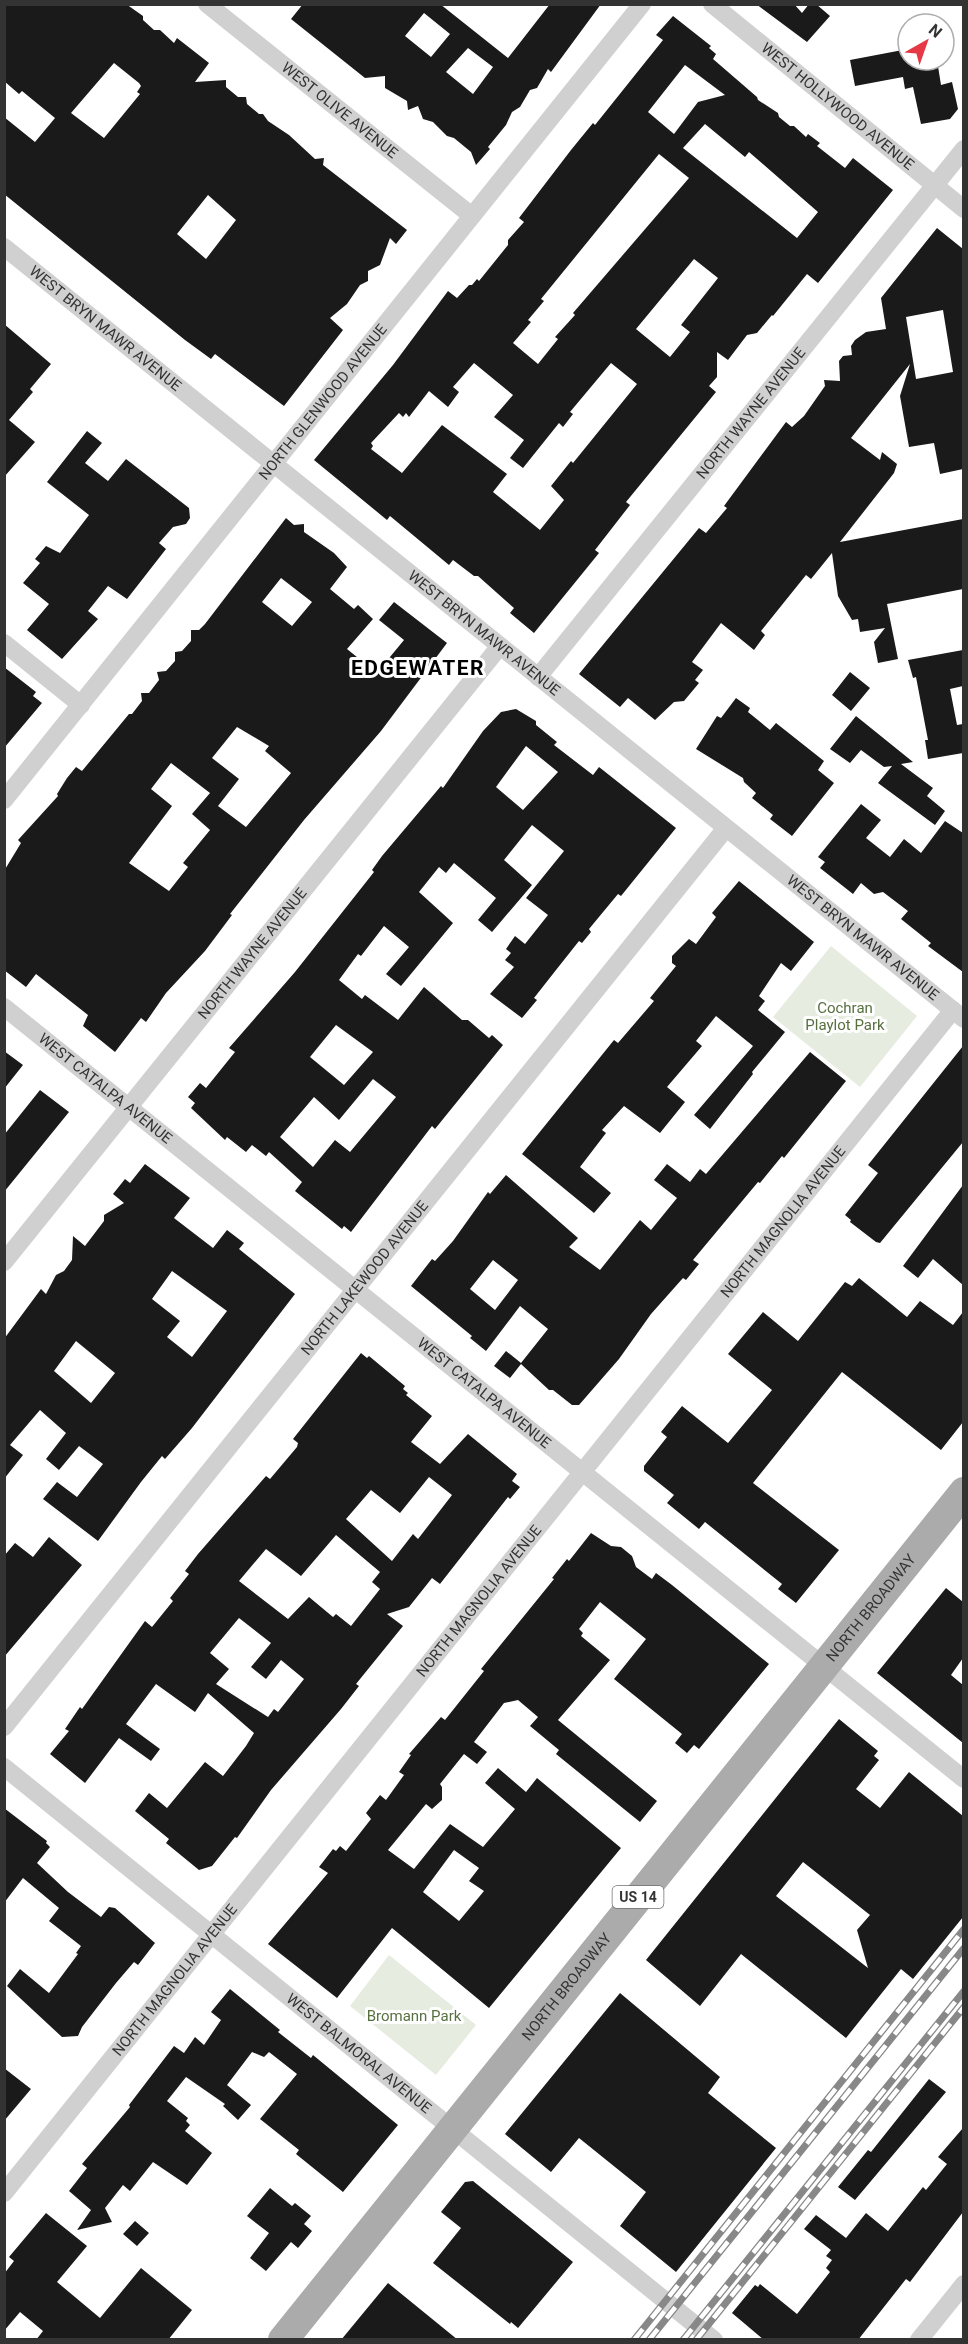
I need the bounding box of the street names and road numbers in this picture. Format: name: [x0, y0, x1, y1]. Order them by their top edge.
street label: WEST HOLLYWOOD AVENUE: [758, 39, 918, 174]
street label: WEST OLIVE AVENUE: [278, 58, 402, 162]
street label: WEST BRYN MAWR AVENUE: [26, 262, 185, 395]
street label: NORTH GLENWOOD AVENUE: [255, 320, 391, 484]
street label: NORTH WAYNE AVENUE: [693, 344, 809, 482]
street label: WEST BRYN MAWR AVENUE: [404, 567, 564, 700]
street label: WEST BRYN MAWR AVENUE: [783, 871, 943, 1004]
street label: NORTH WAYNE AVENUE: [194, 884, 311, 1023]
street label: WEST CATALPA AVENUE: [35, 1029, 176, 1148]
street label: NORTH MAGNOLIA AVENUE: [717, 1142, 850, 1301]
street label: NORTH LAKEWOOD AVENUE: [297, 1197, 432, 1359]
street label: WEST CATALPA AVENUE: [414, 1334, 555, 1452]
street label: NORTH MAGNOLIA AVENUE: [413, 1521, 545, 1680]
street label: NORTH BROADWAY: [822, 1551, 920, 1665]
road number: US 14: [612, 1886, 664, 1908]
street label: NORTH MAGNOLIA AVENUE: [109, 1900, 241, 2060]
street label: NORTH BROADWAY: [518, 1929, 615, 2044]
street label: WEST BALMORAL AVENUE: [283, 1990, 435, 2117]

